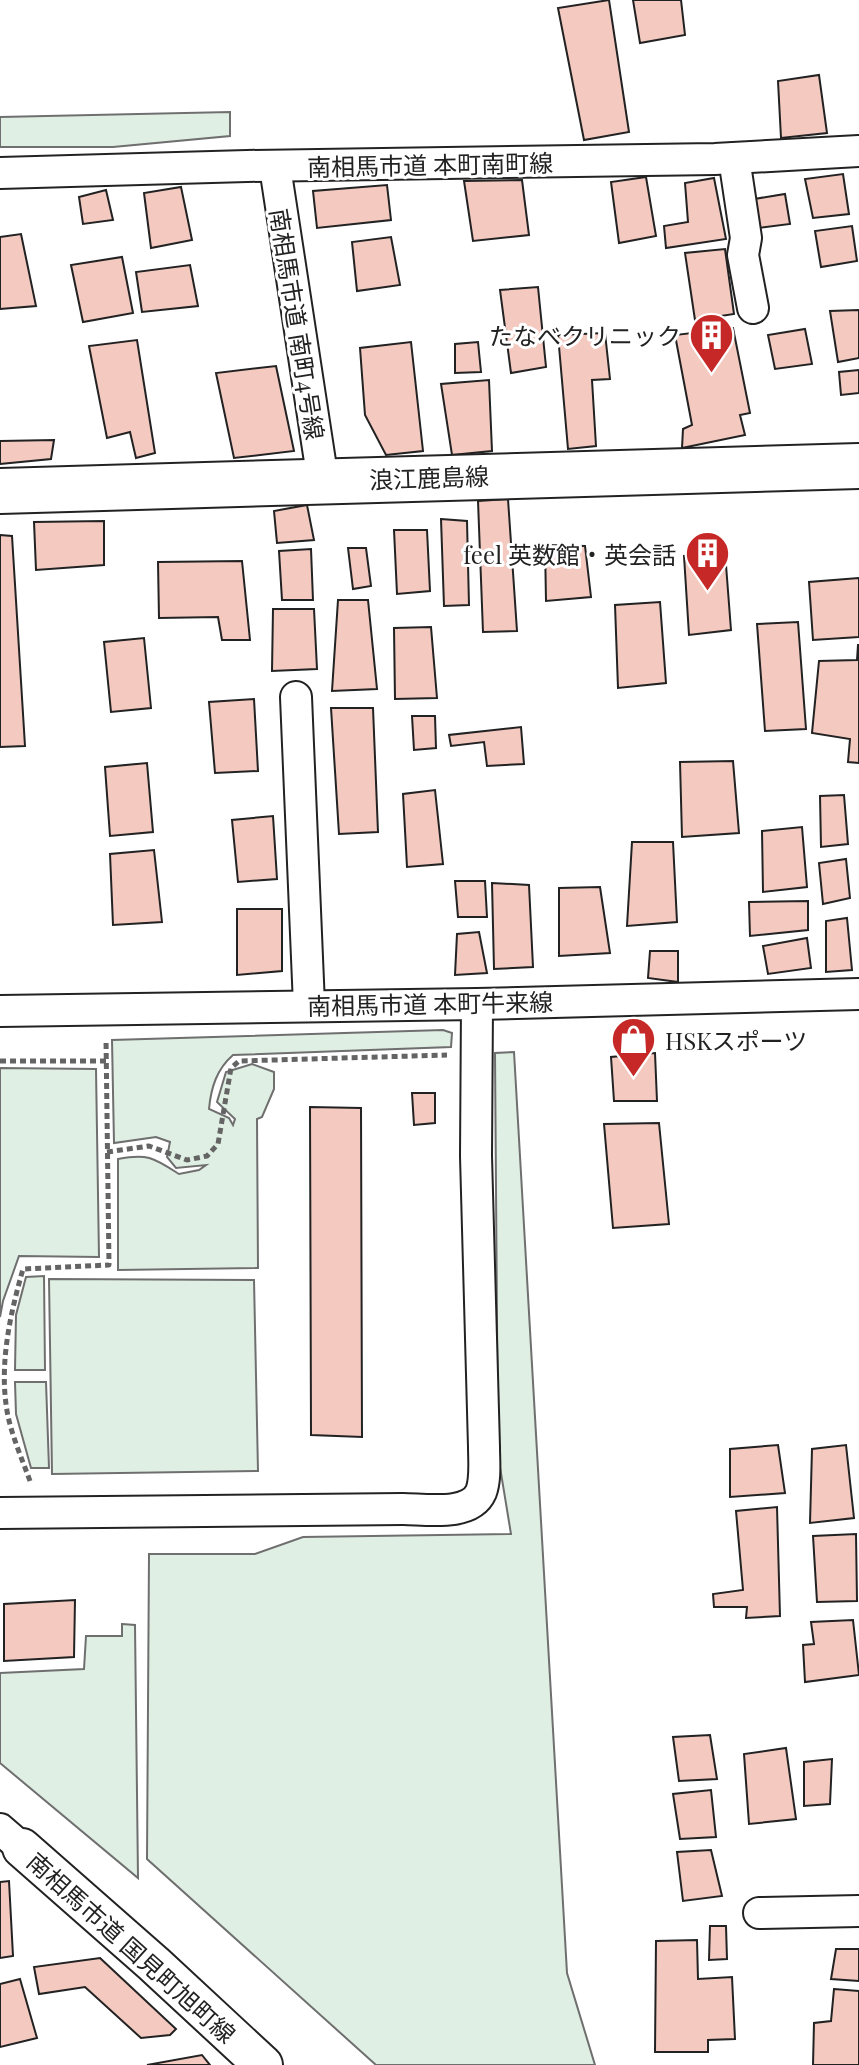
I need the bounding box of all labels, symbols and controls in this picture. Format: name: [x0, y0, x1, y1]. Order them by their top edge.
street label: 南相馬市道 本町南町線: [307, 146, 553, 182]
street label: 南相馬市道 南町4号線: [264, 206, 332, 442]
building icon: たなべクリニック: [688, 311, 736, 374]
place label: たなべクリニック: [489, 319, 681, 351]
street label: 浪江鹿島線: [368, 459, 490, 495]
building icon: feel 英数館・英会話: [683, 530, 731, 593]
place label: feel 英数館・英会話: [463, 538, 676, 570]
street label: 南相馬市道 本町牛来線: [307, 985, 553, 1021]
shop icon: HSKスポーツ: [610, 1016, 658, 1079]
place label: HSKスポーツ: [665, 1024, 807, 1056]
street label: 南相馬市道 国見町旭町線: [21, 1845, 243, 2049]

